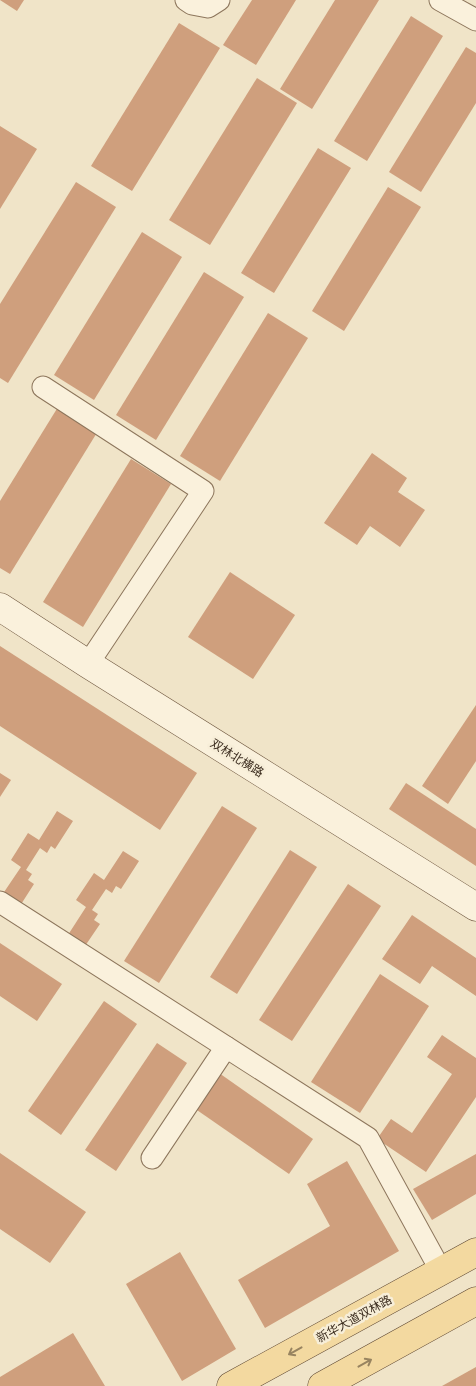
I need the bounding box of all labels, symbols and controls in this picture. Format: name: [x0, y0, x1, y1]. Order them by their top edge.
street label: 双林北横路: [208, 735, 267, 780]
street label: 新华大道双林路: [313, 1292, 394, 1345]
one-way arrow: [288, 1347, 303, 1356]
one-way arrow: [357, 1357, 371, 1367]

